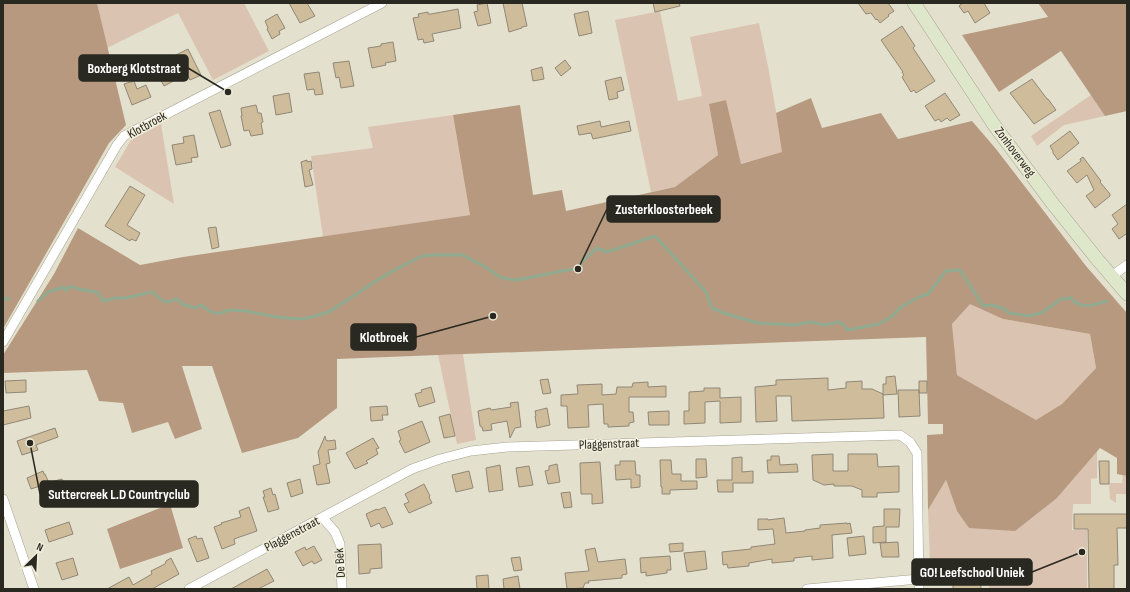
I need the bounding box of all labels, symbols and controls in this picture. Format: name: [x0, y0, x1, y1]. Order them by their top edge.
callout: Boxberg Klotstraat: [79, 55, 188, 81]
text: Boxberg Klotstraat: [87, 60, 181, 77]
street label: Klotbroek: [125, 108, 169, 142]
street label: Zonhoverweg: [991, 124, 1039, 180]
callout: Zusterkloosterbeek: [607, 196, 720, 222]
text: Zusterkloosterbeek: [615, 201, 713, 218]
callout: Klotbroek: [351, 324, 416, 350]
text: Klotbroek: [360, 329, 408, 346]
street label: Plaggenstraat: [579, 435, 639, 453]
callout: Suttercreek L.D Countryclub: [40, 481, 198, 507]
text: Suttercreek L.D Countryclub: [48, 486, 190, 503]
street label: Plaggenstraat: [262, 513, 322, 555]
north arrow: [16, 536, 56, 576]
text: N: [35, 540, 45, 555]
street label: De Bek: [331, 548, 349, 578]
callout: GO! Leefschool Uniek: [912, 559, 1032, 585]
text: GO! Leefschool Uniek: [920, 564, 1024, 581]

